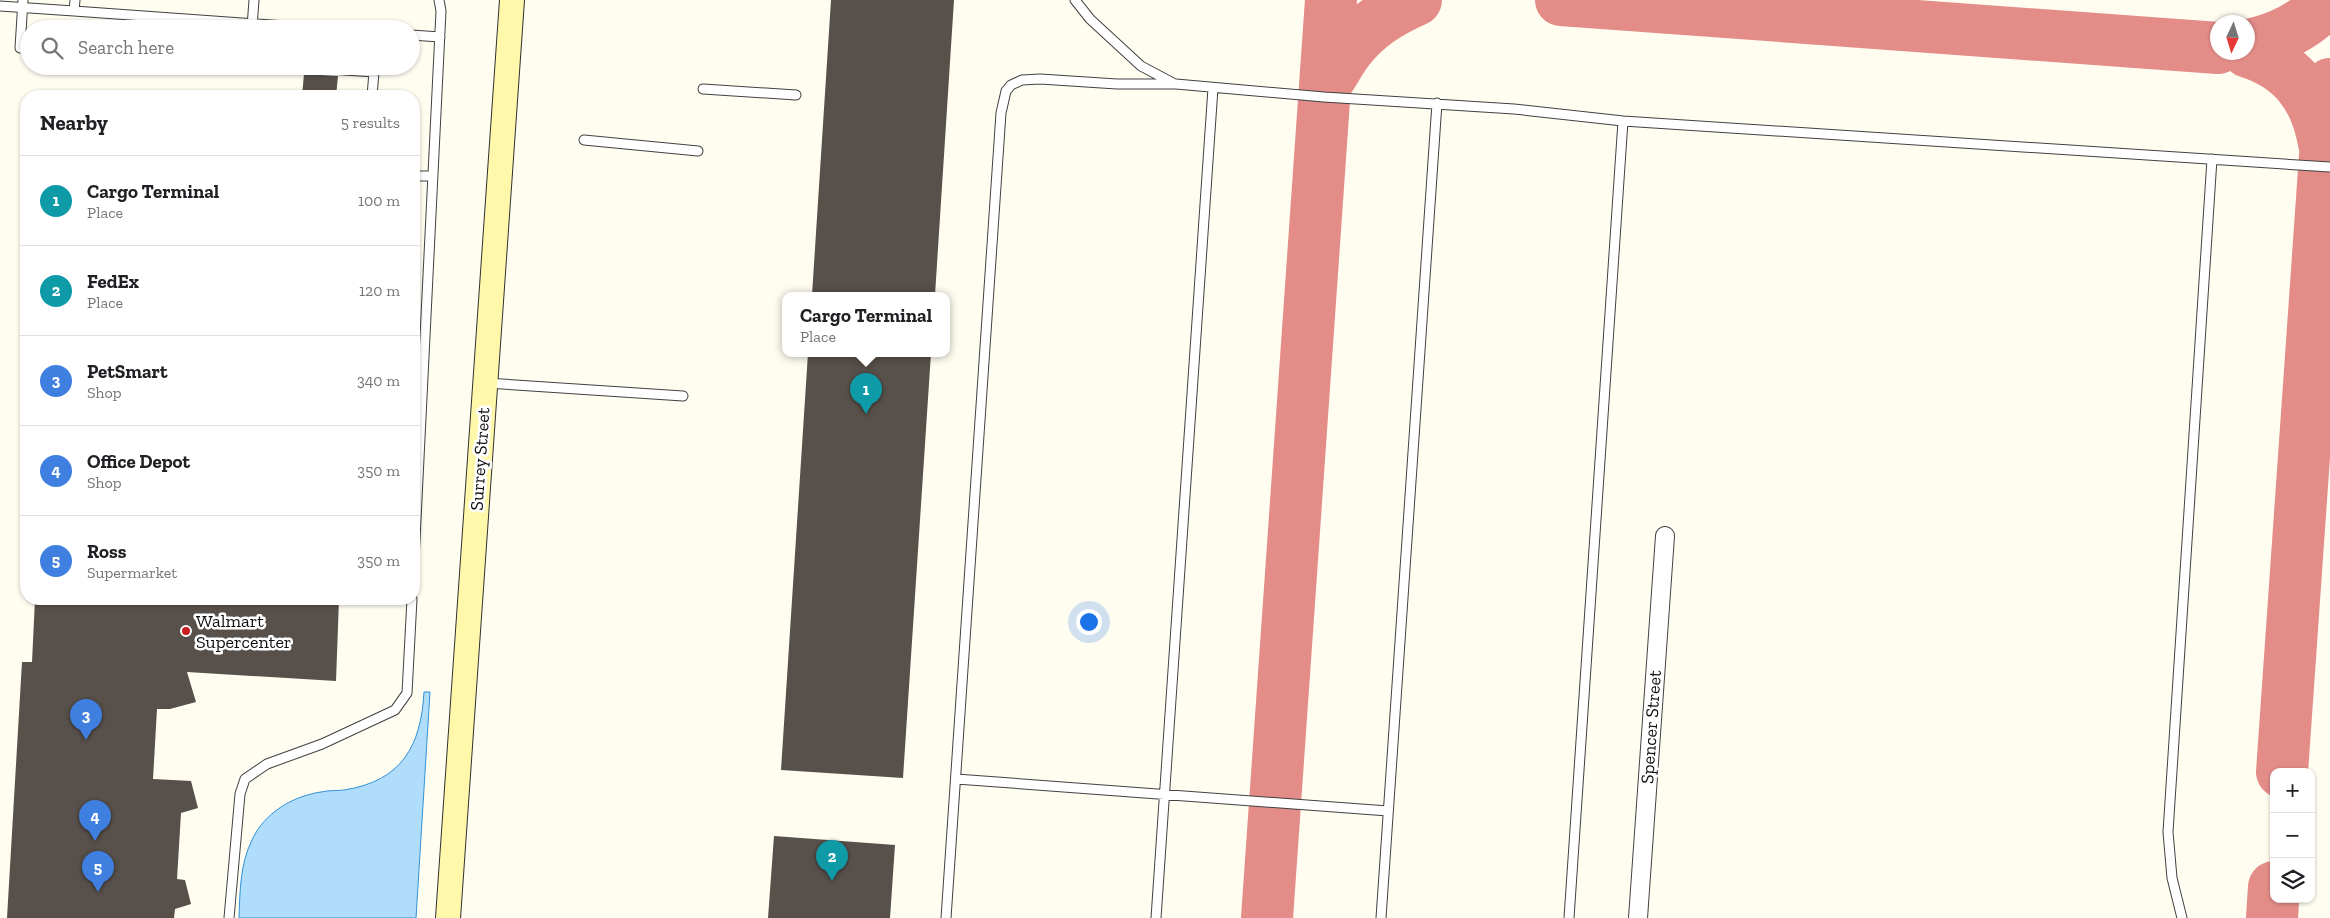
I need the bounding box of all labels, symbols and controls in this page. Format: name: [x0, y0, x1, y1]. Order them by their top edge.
north arrow: [2210, 15, 2255, 60]
search box: [20, 20, 420, 75]
icon: search: [38, 34, 66, 62]
text: Search here: [78, 36, 174, 59]
text: Nearby: [40, 110, 108, 135]
text: 5 results: [341, 113, 400, 132]
text: Cargo Terminal: [87, 180, 219, 203]
text: 1: [53, 191, 59, 210]
text: 100 m: [358, 191, 400, 210]
text: Place: [87, 203, 123, 222]
text: FedEx: [87, 270, 139, 293]
text: 2: [52, 281, 60, 300]
text: 120 m: [359, 281, 400, 300]
popup: [782, 292, 950, 357]
text: Place: [87, 293, 123, 312]
text: Cargo Terminal: [800, 304, 932, 327]
text: Place: [800, 327, 836, 346]
text: PetSmart: [87, 360, 168, 383]
text: 3: [52, 371, 60, 390]
text: 340 m: [357, 371, 400, 390]
pin: 1: [850, 373, 882, 414]
text: Shop: [87, 383, 122, 402]
street label: Surrey Street: [465, 406, 495, 511]
text: Office Depot: [87, 450, 190, 473]
text: 4: [51, 461, 61, 480]
text: 350 m: [357, 461, 400, 480]
text: Shop: [87, 473, 122, 492]
text: Ross: [87, 540, 126, 563]
text: 5: [52, 551, 60, 570]
text: 350 m: [357, 551, 400, 570]
text: Supermarket: [87, 563, 177, 582]
your location: [1076, 609, 1102, 635]
place label: Walmart Supercenter: [196, 610, 291, 653]
marker: Walmart Supercenter: [180, 625, 192, 637]
street label: Spencer Street: [1636, 669, 1666, 785]
pin: 3: [70, 699, 102, 740]
map controls: [2270, 768, 2315, 903]
button: +: [2270, 768, 2315, 813]
pin: 4: [79, 800, 111, 841]
button: −: [2270, 813, 2315, 858]
pin: 2: [816, 840, 848, 881]
pin: 5: [82, 851, 114, 892]
button: layers: [2270, 858, 2315, 903]

